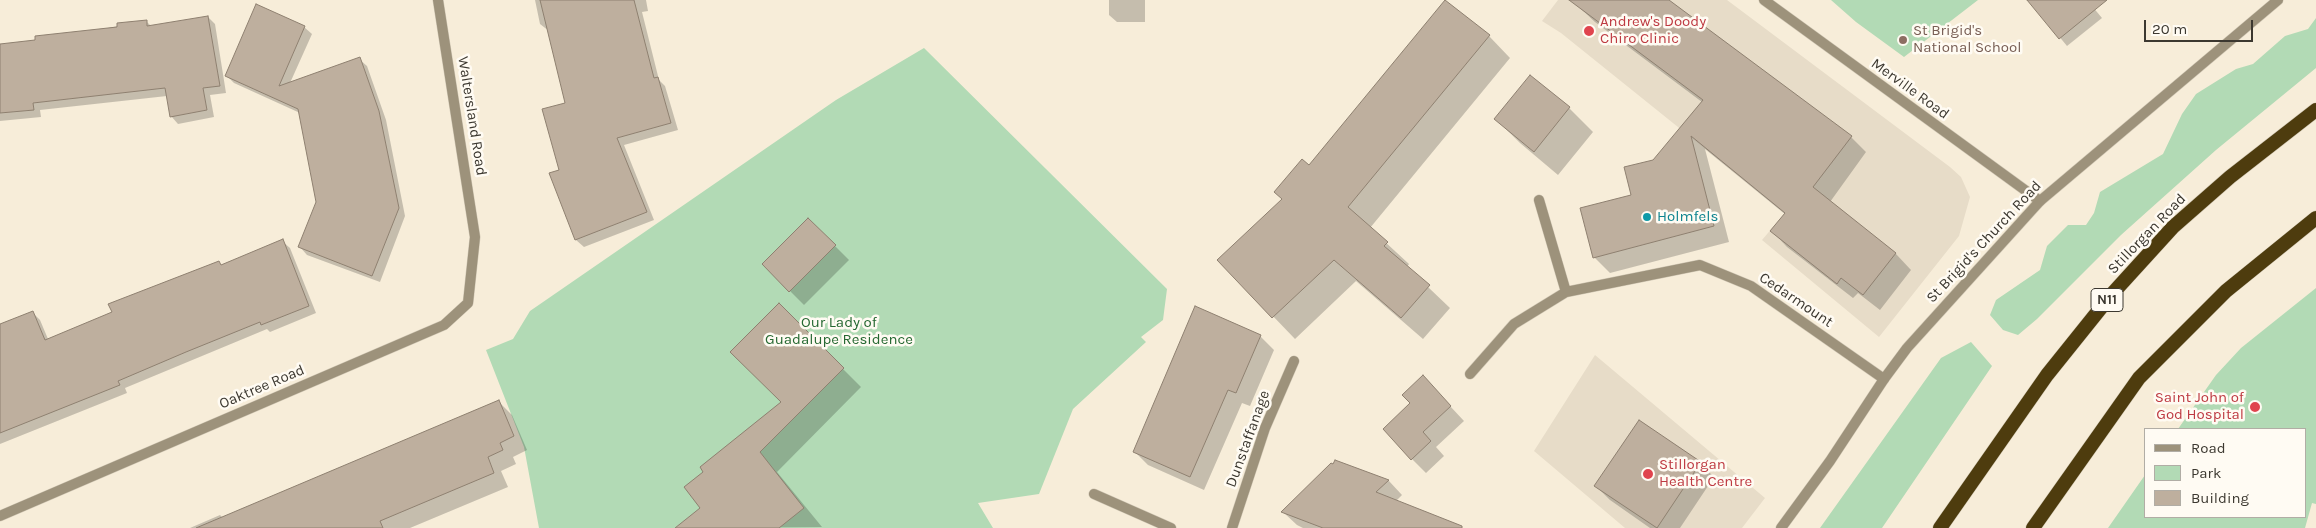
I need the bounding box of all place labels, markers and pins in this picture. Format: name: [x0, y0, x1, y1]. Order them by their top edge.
place label: Andrew's Doody Chiro Clinic: [1600, 13, 1706, 48]
place label: St Brigid's National School: [1913, 22, 2021, 57]
marker: Andrew's Doody Chiro Clinic: [1582, 24, 1596, 38]
marker: St Brigid's National School: [1897, 34, 1909, 46]
place label: Holmfels: [1657, 208, 1718, 226]
marker: Holmfels: [1641, 211, 1653, 223]
place label: Saint John of God Hospital: [2155, 389, 2244, 424]
marker: Saint John of God Hospital: [2248, 400, 2262, 414]
place label: Stillorgan Health Centre: [1659, 456, 1752, 491]
marker: Stillorgan Health Centre: [1641, 467, 1655, 481]

